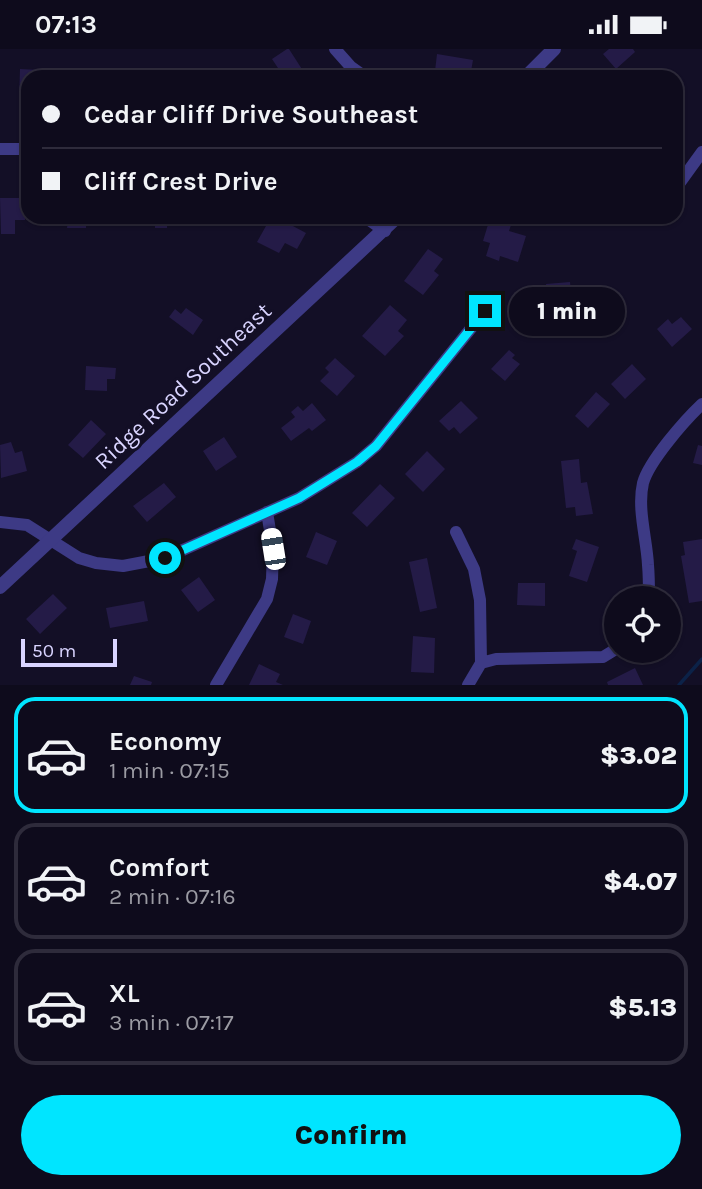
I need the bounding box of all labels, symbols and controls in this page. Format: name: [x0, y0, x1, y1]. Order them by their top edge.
text: 07:13: [35, 9, 97, 40]
text: Cedar Cliff Drive Southeast: [84, 99, 418, 130]
text: Cliff Crest Drive: [84, 166, 277, 197]
callout: 1 min: [510, 287, 625, 335]
route end: [469, 295, 501, 327]
street label: Ridge Road Southeast: [89, 297, 277, 475]
text: 1 min: [537, 298, 597, 325]
car: [260, 527, 287, 571]
route start: [149, 542, 181, 574]
map controls: [604, 586, 681, 663]
button: locate: [604, 586, 681, 663]
scale bar: [21, 636, 117, 668]
text: 50 m: [32, 640, 76, 662]
icon: car: [25, 724, 88, 787]
text: Economy: [109, 726, 221, 757]
text: $3.02: [600, 740, 677, 771]
text: 1 min · 07:15: [109, 757, 230, 784]
icon: car: [25, 850, 88, 913]
text: Comfort: [109, 852, 210, 883]
text: $4.07: [603, 866, 677, 897]
text: 2 min · 07:16: [109, 883, 236, 910]
icon: car: [25, 976, 88, 1039]
text: XL: [109, 978, 140, 1009]
text: $5.13: [608, 992, 677, 1023]
text: 3 min · 07:17: [109, 1009, 233, 1036]
button: Confirm: [21, 1095, 681, 1175]

